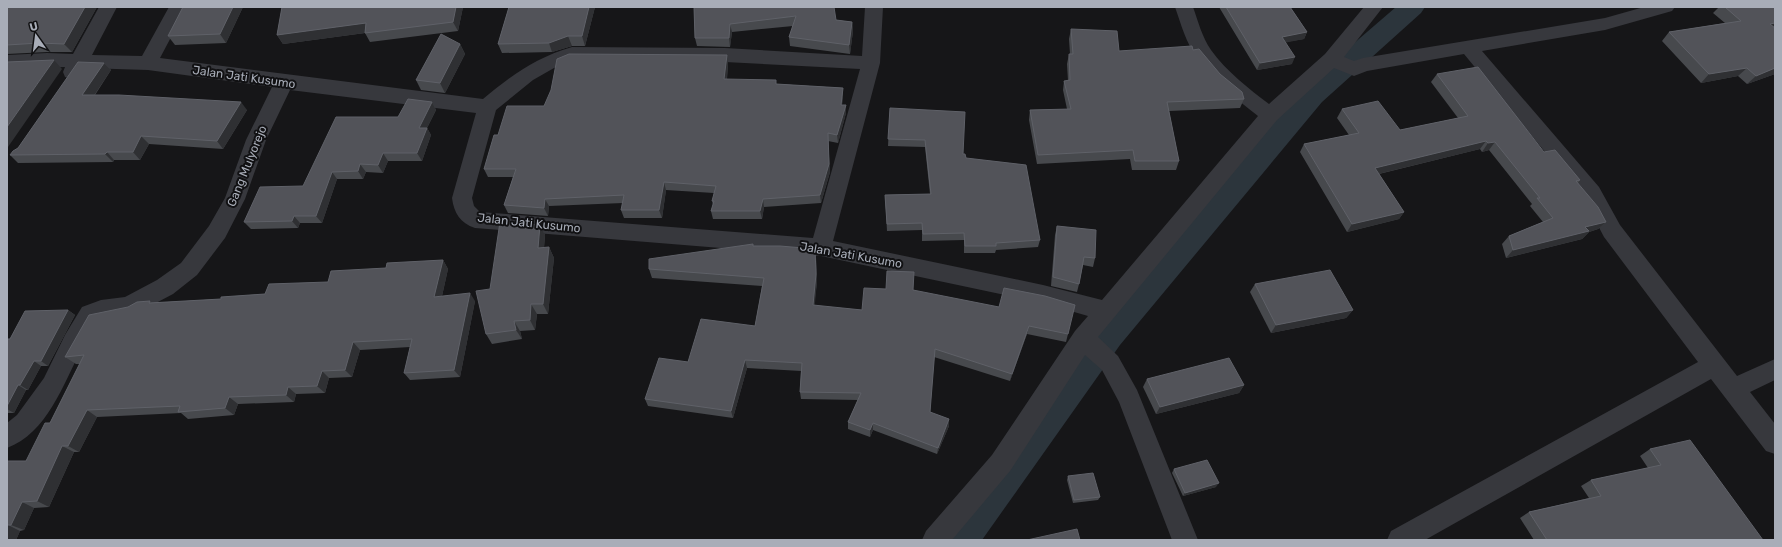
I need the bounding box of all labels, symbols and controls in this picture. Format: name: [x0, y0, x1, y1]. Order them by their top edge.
north arrow: [16, 16, 56, 56]
text: U: [28, 20, 39, 34]
street label: Jalan Jati Kusumo: [192, 63, 296, 91]
street label: Gang Mulyorejo: [224, 123, 270, 209]
street label: Jalan Jati Kusumo: [477, 211, 581, 235]
street label: Jalan Jati Kusumo: [799, 239, 903, 271]

